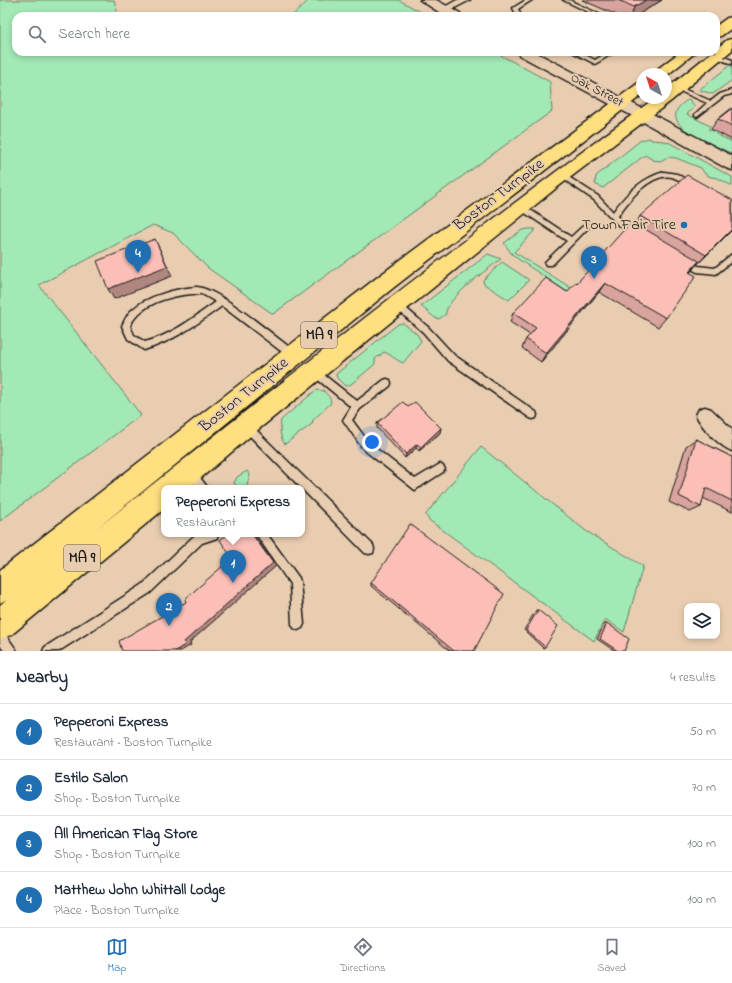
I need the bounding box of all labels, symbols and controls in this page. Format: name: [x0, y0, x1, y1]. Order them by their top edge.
search box: [12, 12, 720, 56]
icon: search: [26, 23, 48, 45]
text: Search here: [58, 23, 130, 45]
street label: Oak Street: [567, 68, 627, 112]
north arrow: [636, 68, 672, 104]
street label: Boston Turnpike: [448, 152, 550, 238]
place label: Town Fair Tire: [582, 213, 677, 237]
marker: Town Fair Tire: [679, 220, 689, 230]
pin: 4: [125, 240, 151, 273]
pin: 3: [581, 246, 607, 279]
road number: MA 9: [301, 322, 337, 348]
street label: Boston Turnpike: [193, 351, 294, 439]
your location: [362, 432, 382, 452]
popup: [161, 485, 305, 537]
text: Pepperoni Express: [176, 491, 290, 513]
text: Restaurant: [176, 513, 236, 532]
road number: MA 9: [64, 545, 100, 571]
pin: 1: [220, 550, 246, 583]
pin: 2: [156, 593, 182, 626]
map controls: [684, 603, 720, 639]
button: layers: [684, 603, 720, 639]
text: Nearby: [16, 665, 68, 690]
text: 4 results: [670, 668, 716, 687]
text: Pepperoni Express: [54, 711, 168, 733]
text: 1: [27, 722, 31, 741]
text: 50 m: [690, 722, 716, 741]
text: Restaurant · Boston Turnpike: [54, 733, 212, 752]
text: Estilo Salon: [54, 767, 128, 789]
text: 2: [26, 778, 32, 797]
text: 70 m: [692, 778, 716, 797]
text: Shop · Boston Turnpike: [54, 789, 180, 808]
text: All American Flag Store: [54, 823, 198, 845]
text: 3: [26, 834, 32, 853]
text: 100 m: [687, 834, 716, 853]
text: Shop · Boston Turnpike: [54, 845, 180, 864]
text: Matthew John Whittall Lodge: [54, 879, 225, 901]
text: 4: [26, 890, 32, 909]
text: 100 m: [687, 890, 716, 909]
text: Place · Boston Turnpike: [54, 901, 179, 920]
tab: Map: [106, 936, 128, 976]
tab: Directions: [340, 936, 385, 976]
tab: Saved: [597, 936, 626, 976]

